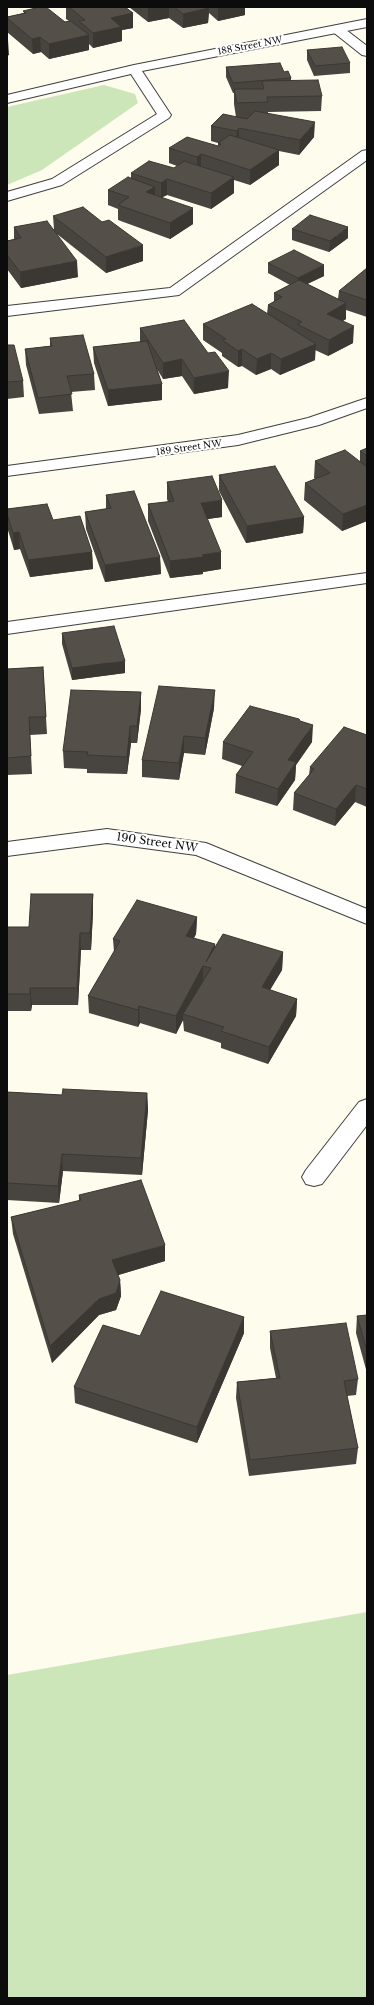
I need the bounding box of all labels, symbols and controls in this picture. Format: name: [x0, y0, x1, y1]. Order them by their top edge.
street label: 188 Street NW: [217, 34, 283, 58]
street label: 189 Street NW: [155, 438, 223, 458]
street label: 190 Street NW: [115, 831, 199, 855]

